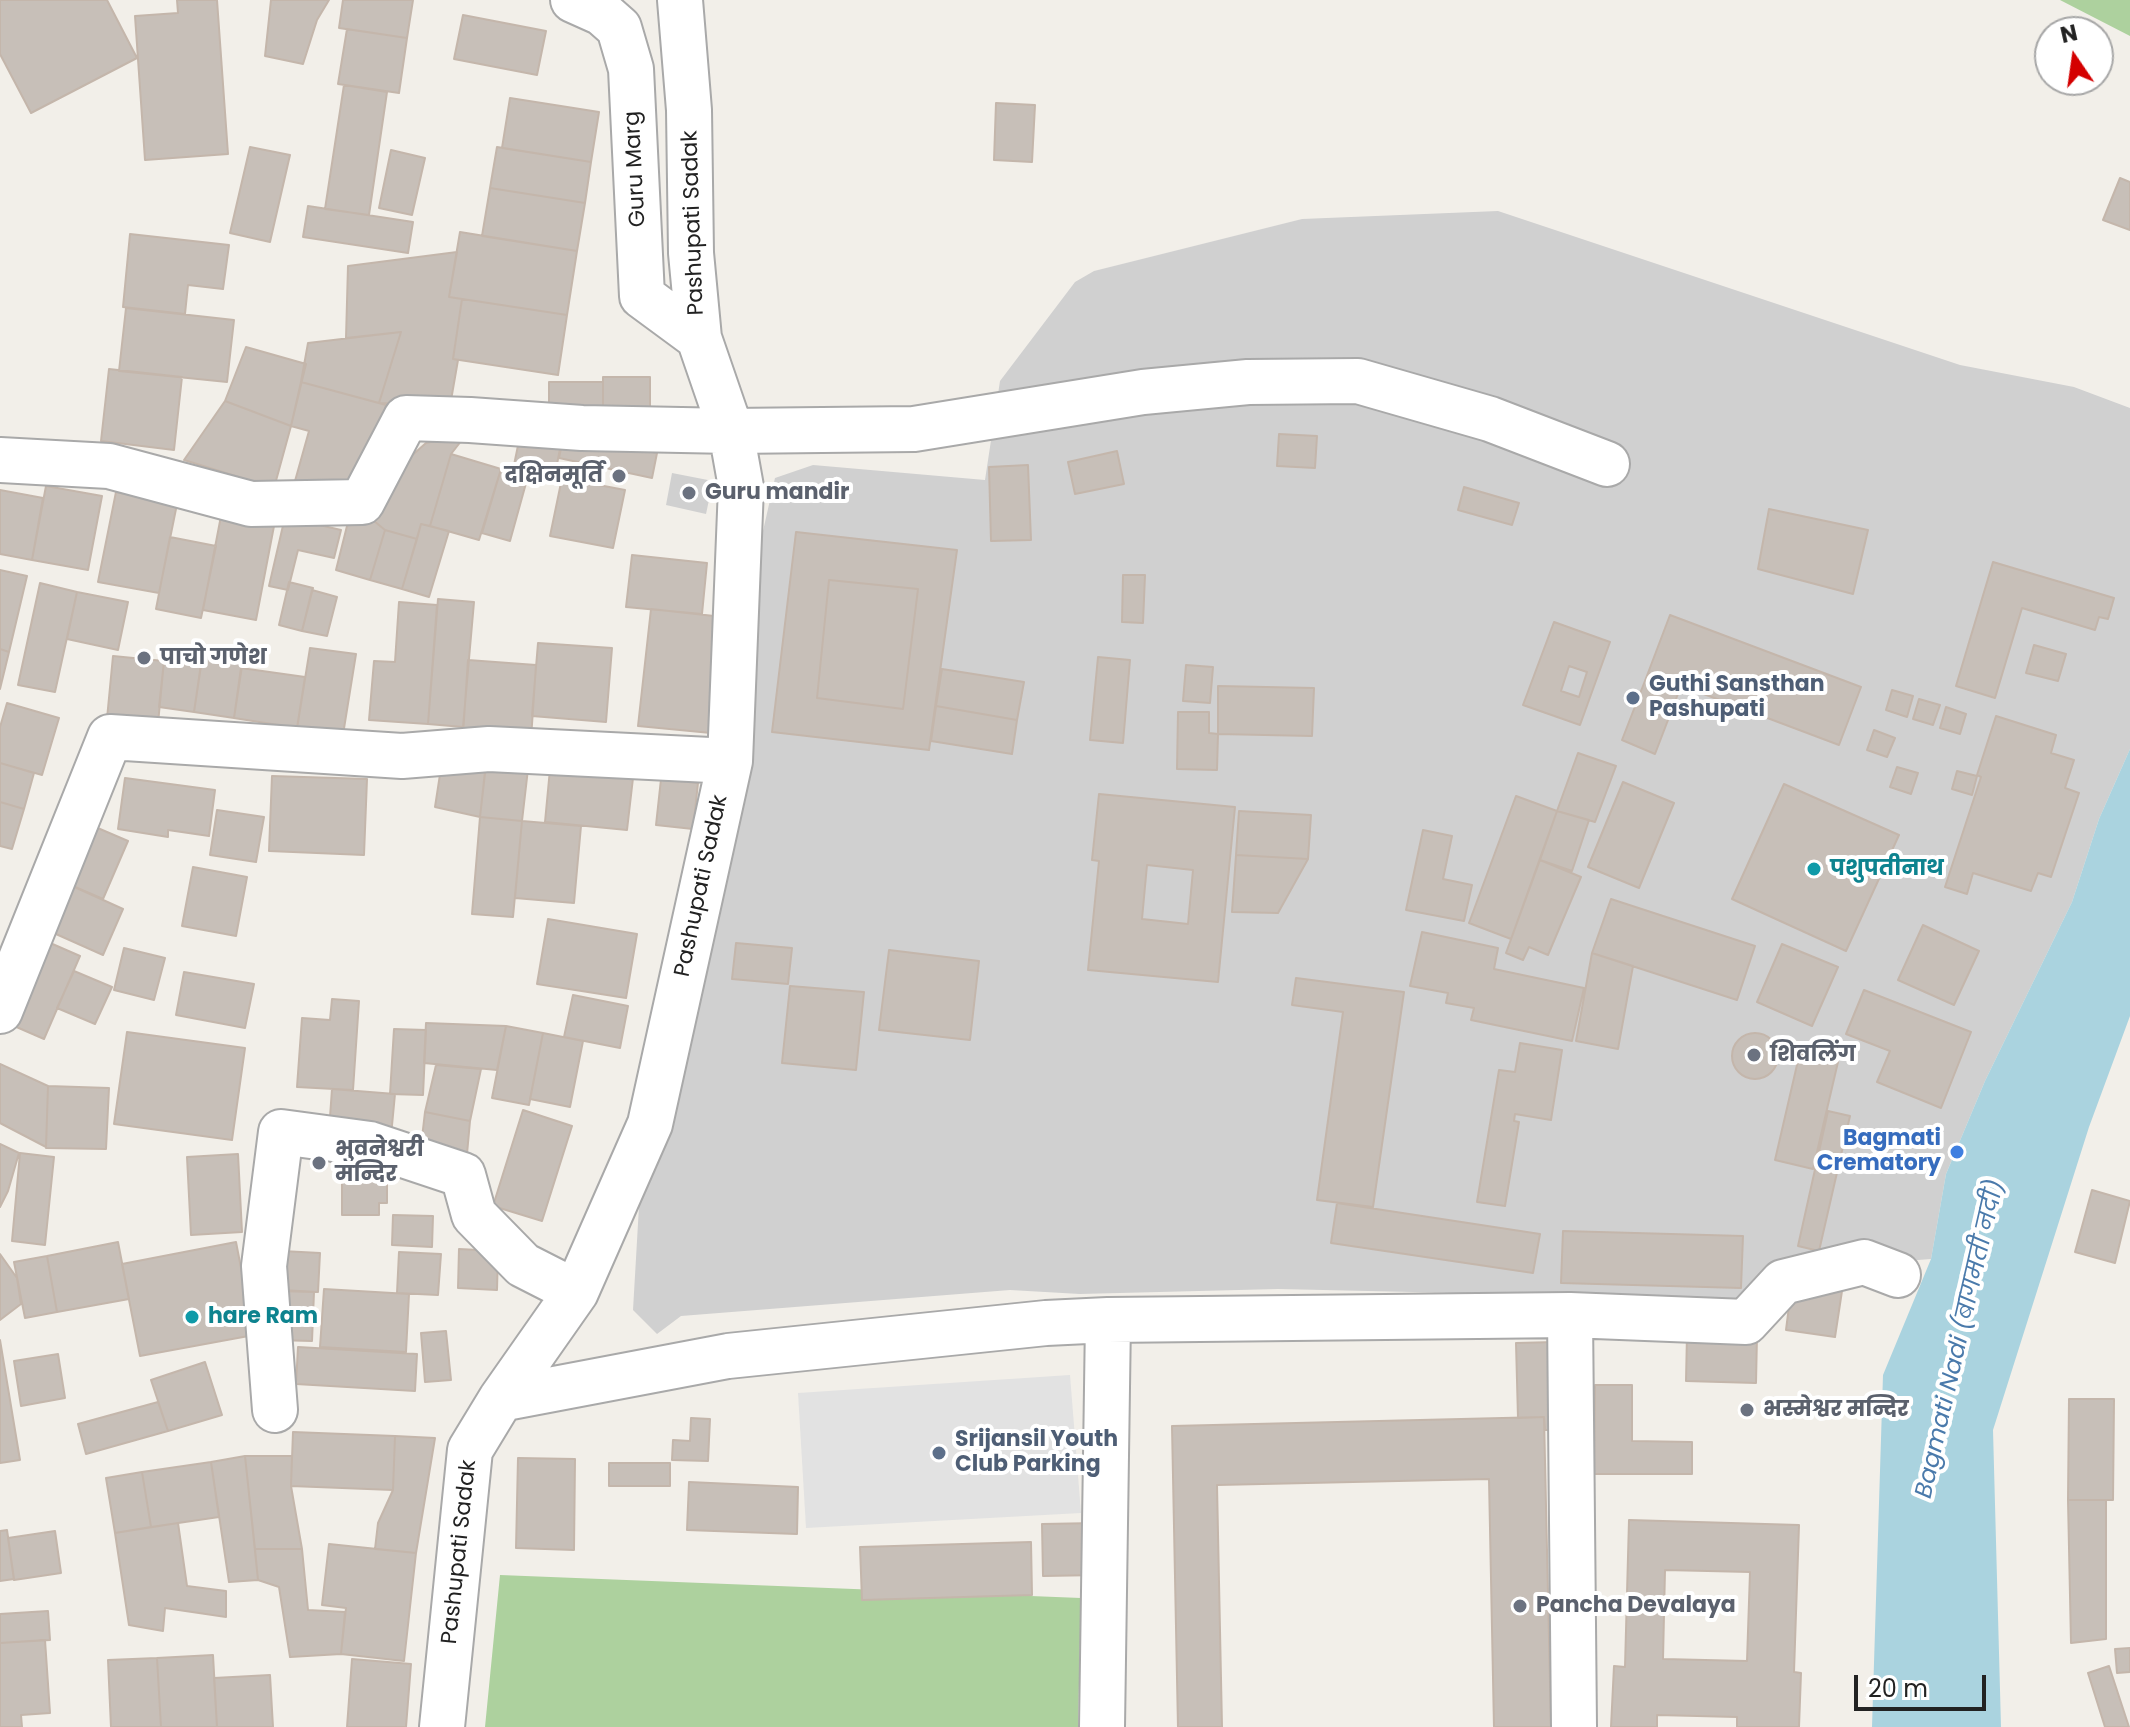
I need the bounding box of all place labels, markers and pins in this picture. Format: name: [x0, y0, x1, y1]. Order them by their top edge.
place label: दक्षिनमूर्ति: [504, 463, 603, 489]
marker: दक्षिनमूर्ति: [610, 467, 628, 485]
place label: Guru mandir: [705, 480, 849, 506]
marker: Guru mandir: [680, 484, 698, 502]
place label: पाचो गणेश: [160, 645, 267, 671]
marker: पाचो गणेश: [135, 649, 153, 667]
place label: Guthi Sansthan Pashupati: [1649, 672, 1825, 724]
marker: Guthi Sansthan Pashupati: [1624, 689, 1642, 707]
place label: पशुपतीनाथ: [1830, 856, 1944, 882]
marker: पशुपतीनाथ: [1805, 860, 1823, 878]
place label: शिवलिंग: [1770, 1042, 1856, 1068]
marker: शिवलिंग: [1745, 1046, 1763, 1064]
place label: Bagmati Crematory: [1817, 1126, 1941, 1178]
place label: भुवनेश्वरी मन्दिर: [335, 1137, 424, 1188]
marker: Bagmati Crematory: [1948, 1143, 1966, 1161]
marker: भुवनेश्वरी मन्दिर: [310, 1154, 328, 1172]
place label: hare Ram: [208, 1304, 318, 1330]
marker: hare Ram: [183, 1308, 201, 1326]
place label: भस्मेश्वर मन्दिर: [1763, 1397, 1909, 1423]
marker: भस्मेश्वर मन्दिर: [1738, 1401, 1756, 1419]
place label: Srijansil Youth Club Parking: [955, 1427, 1118, 1478]
marker: Srijansil Youth Club Parking: [930, 1444, 948, 1462]
place label: Pancha Devalaya: [1536, 1593, 1736, 1619]
marker: Pancha Devalaya: [1511, 1597, 1529, 1615]

